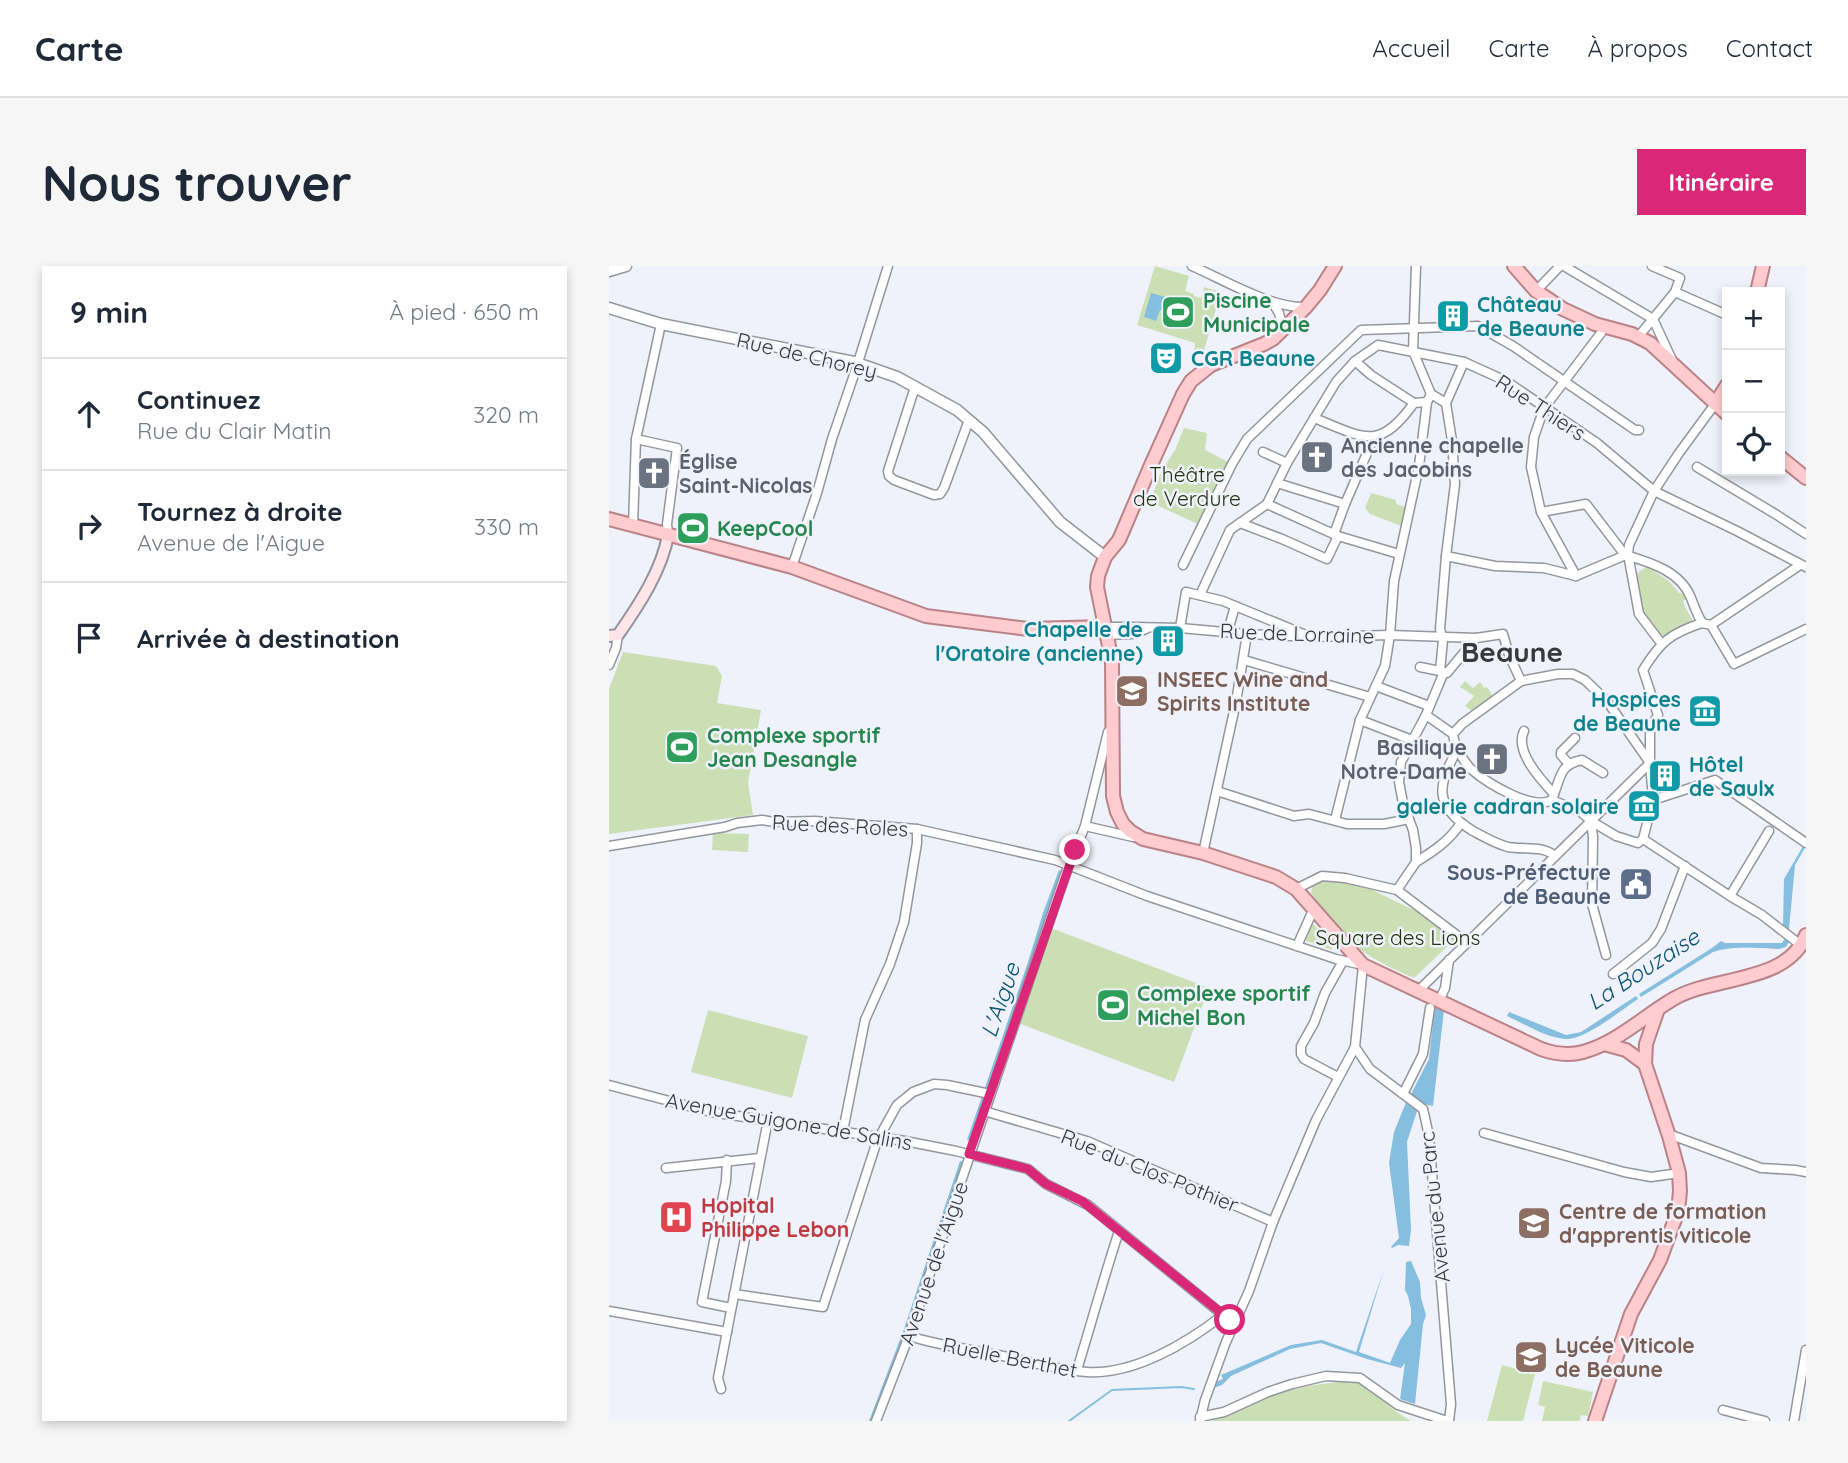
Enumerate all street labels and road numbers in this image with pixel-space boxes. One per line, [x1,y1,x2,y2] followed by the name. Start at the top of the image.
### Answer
[734,326,880,384] street label: Rue de Chorey
[1491,368,1591,446] street label: Rue Thiers
[1219,617,1375,649] street label: Rue de Lorraine
[771,808,909,842] street label: Rue des Roles
[664,1087,914,1155] street label: Avenue Guigone de Salins
[1057,1123,1243,1217] street label: Rue du Clos Pothier
[1413,1130,1455,1284] street label: Avenue du Parc
[893,1178,973,1348] street label: Avenue de l'Aigue
[941,1331,1079,1383] street label: Ruelle Berthet

